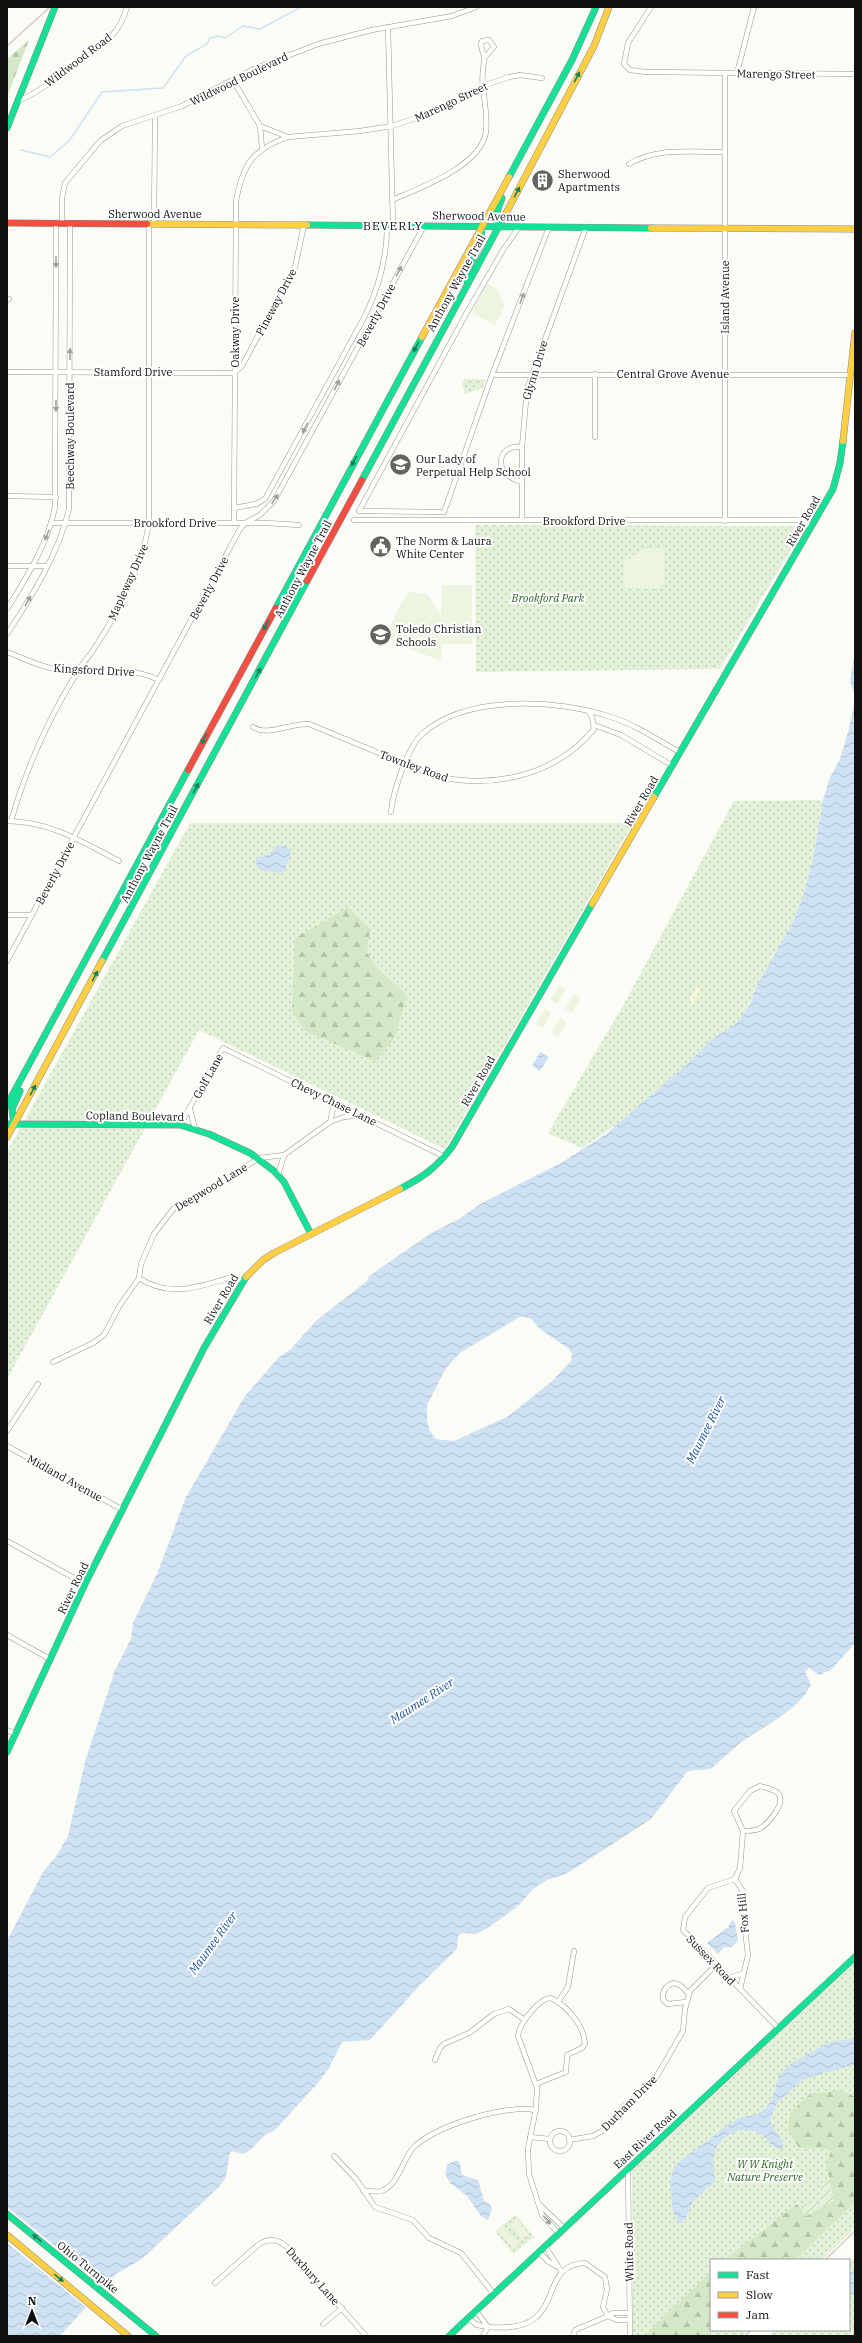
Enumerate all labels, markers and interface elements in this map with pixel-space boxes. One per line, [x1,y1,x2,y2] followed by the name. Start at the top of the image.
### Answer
[42,30,115,90] street label: Wildwood Road
[188,49,290,109] street label: Wildwood Boulevard
[736,66,816,82] street label: Marengo Street
[574,71,581,83] one-way arrow
[412,79,490,125] street label: Marengo Street
[529,167,555,193] building icon: Sherwood Apartments
[558,167,620,194] place label: Sherwood Apartments
[514,186,520,198] one-way arrow
[108,207,202,221] street label: Sherwood Avenue
[432,208,526,224] street label: Sherwood Avenue
[363,218,423,233] district label: BEVERLY
[424,232,488,334] street label: Anthony Wayne Trail
[53,256,59,269] one-way arrow
[718,260,732,334] street label: Island Avenue
[396,265,403,277] one-way arrow
[252,266,300,338] street label: Pineway Drive
[354,281,398,349] street label: Beverly Drive
[520,292,526,304] one-way arrow
[228,296,242,367] street label: Oakway Drive
[519,338,551,401] street label: Glynn Drive
[413,341,419,353] one-way arrow
[67,347,73,360] one-way arrow
[94,365,172,379] street label: Stamford Drive
[617,367,729,381] street label: Central Grove Avenue
[334,379,341,391] one-way arrow
[63,382,77,490] street label: Beechway Boulevard
[53,400,59,413] one-way arrow
[301,422,308,433] one-way arrow
[388,452,414,478] school or university icon: Our Lady of Perpetual Help School
[416,452,531,479] place label: Our Lady of Perpetual Help School
[351,455,357,467] one-way arrow
[783,493,823,549] street label: River Road
[271,494,279,504] one-way arrow
[543,514,626,528] street label: Brookford Drive
[134,516,217,530] street label: Brookford Drive
[271,518,335,620] street label: Anthony Wayne Trail
[43,529,49,541] one-way arrow
[367,534,393,560] public building icon: The Norm & Laura White Center
[396,534,492,561] place label: The Norm & Laura White Center
[105,542,151,622] street label: Mapleway Drive
[187,554,231,622] street label: Beverly Drive
[511,591,585,605] park label: Brookford Park
[24,595,31,607] one-way arrow
[263,619,269,631] one-way arrow
[368,622,394,648] school or university icon: Toledo Christian Schools
[396,622,482,649] place label: Toledo Christian Schools
[53,661,135,679] street label: Kingsford Drive
[255,668,262,679] one-way arrow
[201,734,208,745] one-way arrow
[378,747,451,785] street label: Townley Road
[621,773,661,829] street label: River Road
[193,782,200,794] one-way arrow
[117,803,181,905] street label: Anthony Wayne Trail
[33,839,77,907] street label: Beverly Drive
[91,970,98,982] one-way arrow
[190,1051,226,1101] street label: Golf Lane
[458,1053,498,1109] street label: River Road
[289,1075,379,1129] street label: Chevy Chase Lane
[29,1084,36,1096] one-way arrow
[86,1108,185,1124] street label: Copland Boulevard
[172,1160,250,1214] street label: Deepwood Lane
[201,1271,242,1327] street label: River Road
[682,1393,729,1467] water label: Maumee River
[25,1452,105,1505] street label: Midland Avenue
[54,1559,92,1616] street label: River Road
[386,1674,457,1727] water label: Maumee River
[734,1893,752,1933] street label: Fox Hill
[184,1908,241,1978] water label: Maumee River
[683,1932,739,1988] street label: Sussex Road
[598,2072,660,2134] street label: Durham Drive
[611,2106,680,2172] street label: East River Road
[726,2157,803,2184] park label: W W Knight Nature Preserve
[543,2215,552,2226] one-way arrow
[621,2222,637,2282] street label: White Road
[31,2234,42,2243] one-way arrow
[54,2238,122,2296] street label: Ohio Turnpike
[283,2244,343,2308] street label: Duxbury Lane
[710,2259,850,2331] legend
[746,2267,770,2282] text: Fast
[53,2274,64,2283] one-way arrow
[746,2287,773,2302] text: Slow
[12,2291,52,2331] north arrow
[28,2294,37,2308] text: N
[746,2307,770,2322] text: Jam

